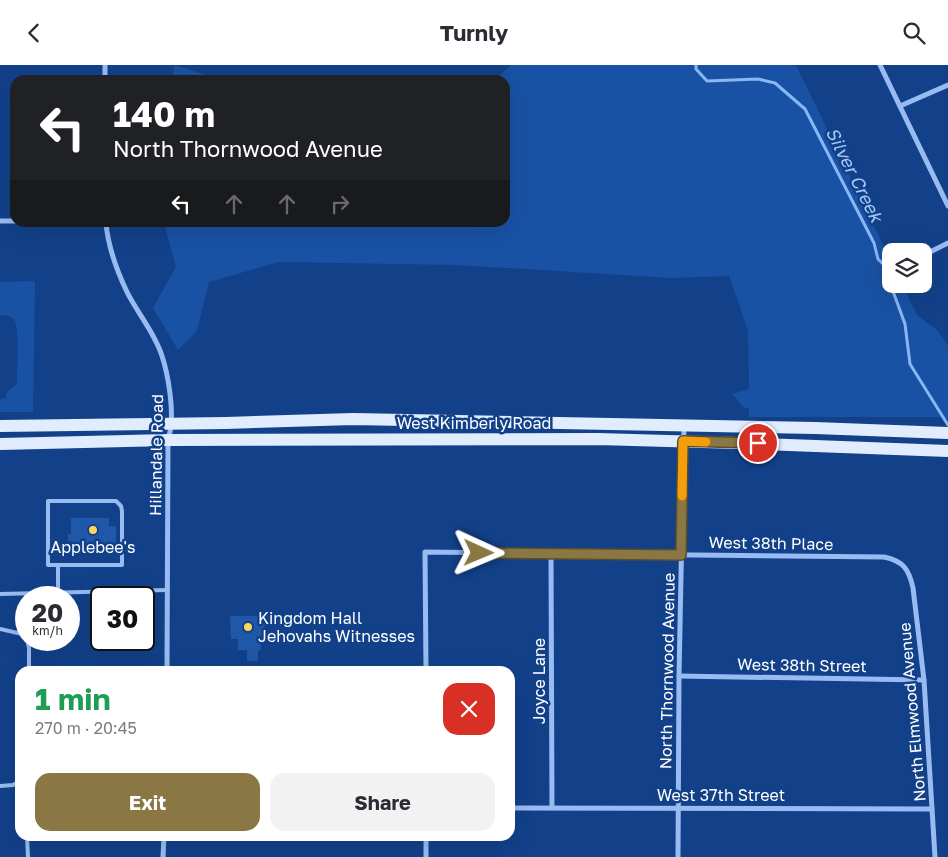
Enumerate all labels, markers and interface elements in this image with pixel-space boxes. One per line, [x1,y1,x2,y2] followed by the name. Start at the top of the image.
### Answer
[20,19,48,47] icon: back
[440,19,508,46] text: Turnly
[900,19,928,47] icon: search
[113,93,215,135] text: 140 m
[30,95,95,160] icon: left
[822,123,889,227] water label: Silver Creek
[113,135,383,162] text: North Thornwood Avenue
[167,190,195,218] icon: left
[220,190,248,218] icon: ahead
[273,190,301,218] icon: ahead
[326,190,354,218] icon: right
[882,243,932,293] map controls
[882,243,932,293] button: layers
[145,394,167,516] street label: Hillandale Road
[397,413,551,433] street label: West Kimberly Road
[737,422,779,464] pin
[744,429,772,457] icon: arrive
[87,524,99,536] marker: Applebee's
[452,526,504,578] position arrow
[708,532,834,554] street label: West 38th Place
[51,537,135,557] place label: Applebee's
[655,573,679,769] street label: North Thornwood Avenue
[90,586,155,651] speed limit sign: 30
[32,597,63,628] text: 20
[258,608,415,646] place label: Kingdom Hall Jehovahs Witnesses
[242,621,254,633] marker: Kingdom Hall Jehovahs Witnesses
[894,622,930,802] street label: North Elmwood Avenue
[32,623,63,638] text: km/h
[529,638,549,724] street label: Joyce Lane
[737,654,867,676] street label: West 38th Street
[35,681,111,717] text: 1 min
[443,683,495,735] button: close
[35,718,137,738] text: 270 m · 20:45
[35,773,260,831] button: Exit
[270,773,495,831] button: Share
[657,785,785,805] street label: West 37th Street

